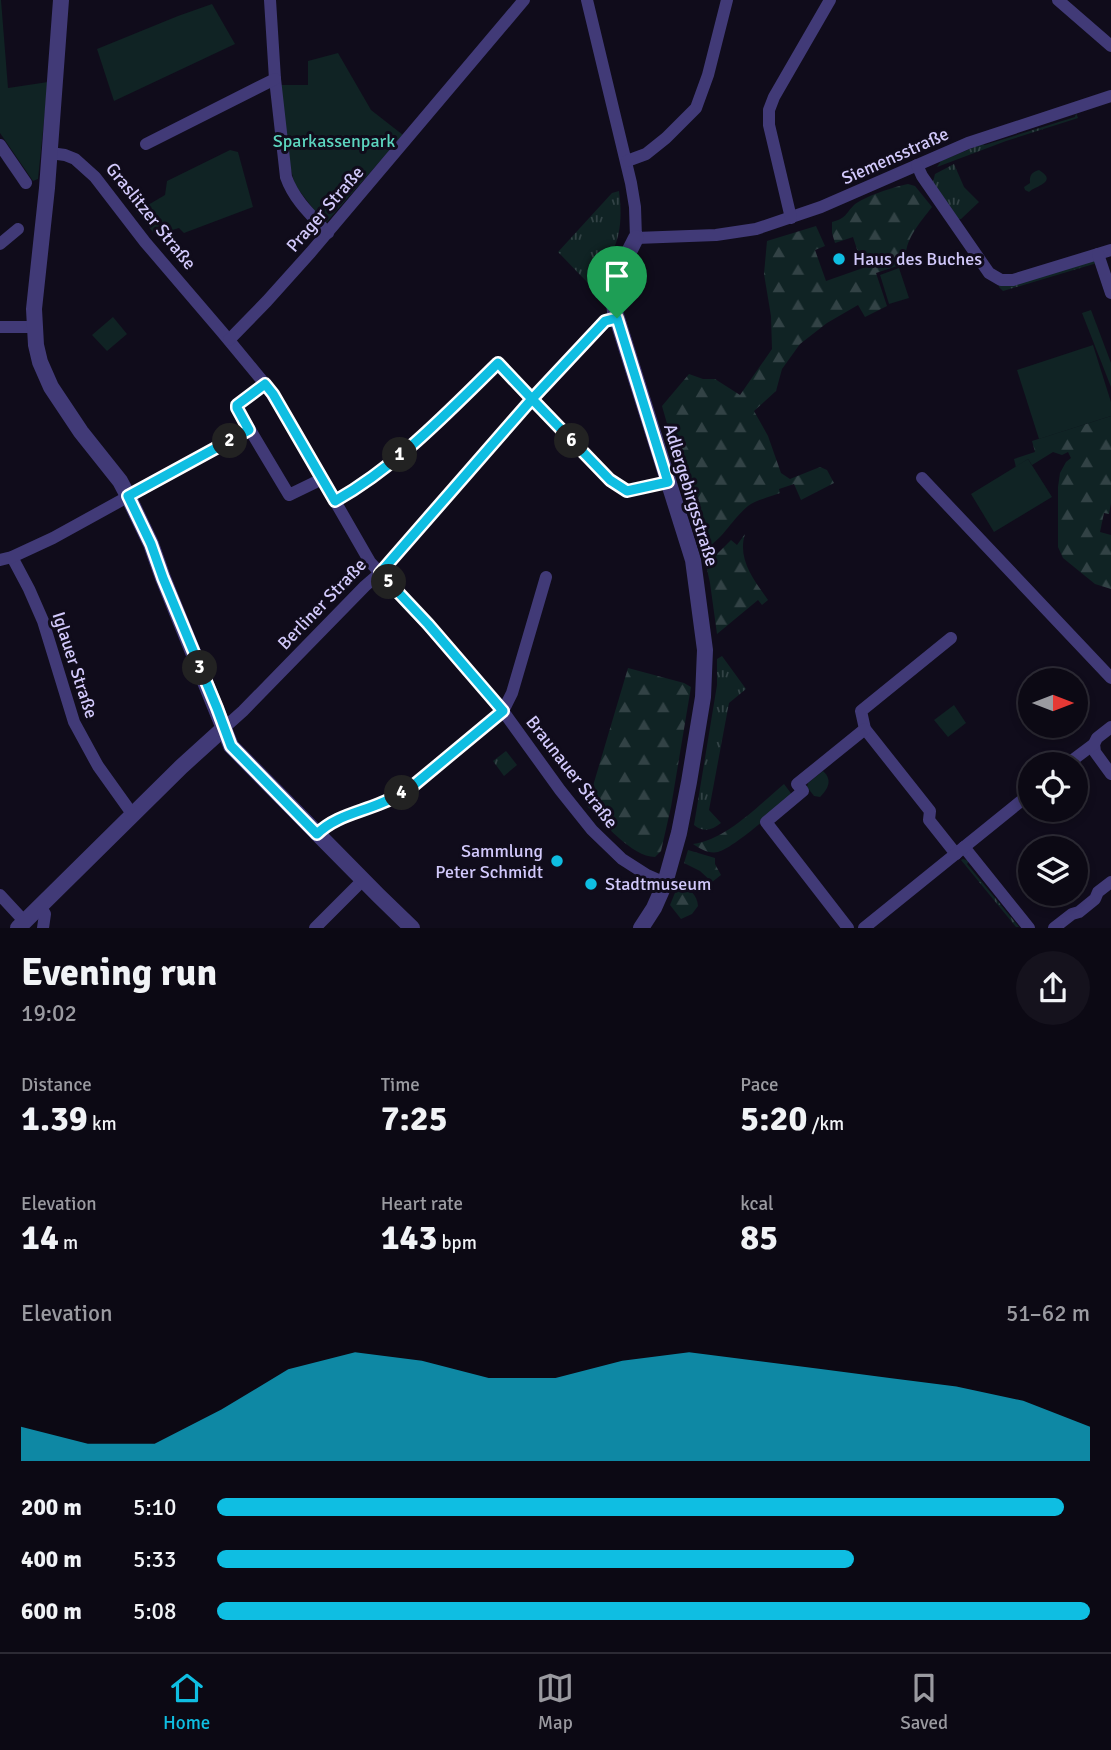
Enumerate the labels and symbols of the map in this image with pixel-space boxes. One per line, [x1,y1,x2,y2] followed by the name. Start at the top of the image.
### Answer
[838,123,952,189] street label: Siemensstraße
[273,130,395,152] park label: Sparkassenpark
[101,158,201,274] street label: Graslitzer Straße
[282,161,368,257] street label: Prager Straße
[587,246,647,318] pin
[853,248,982,270] place label: Haus des Buches
[831,251,847,267] marker: Haus des Buches
[659,421,723,569] street label: Adlergebirgsstraße
[212,424,247,458] pin: 2
[554,424,590,458] pin: 6
[382,438,418,472] pin: 1
[273,554,371,654] street label: Berliner Straße
[372,564,406,600] pin: 5
[47,609,103,721] street label: Iglauer Straße
[182,650,218,686] pin: 3
[1018,668,1088,738] north arrow
[521,711,623,833] street label: Braunauer Straße
[384,776,420,810] pin: 4
[435,840,543,883] place label: Sammlung Peter Schmidt
[549,853,565,869] marker: Sammlung Peter Schmidt
[605,873,711,895] place label: Stadtmuseum
[583,876,599,892] marker: Stadtmuseum

